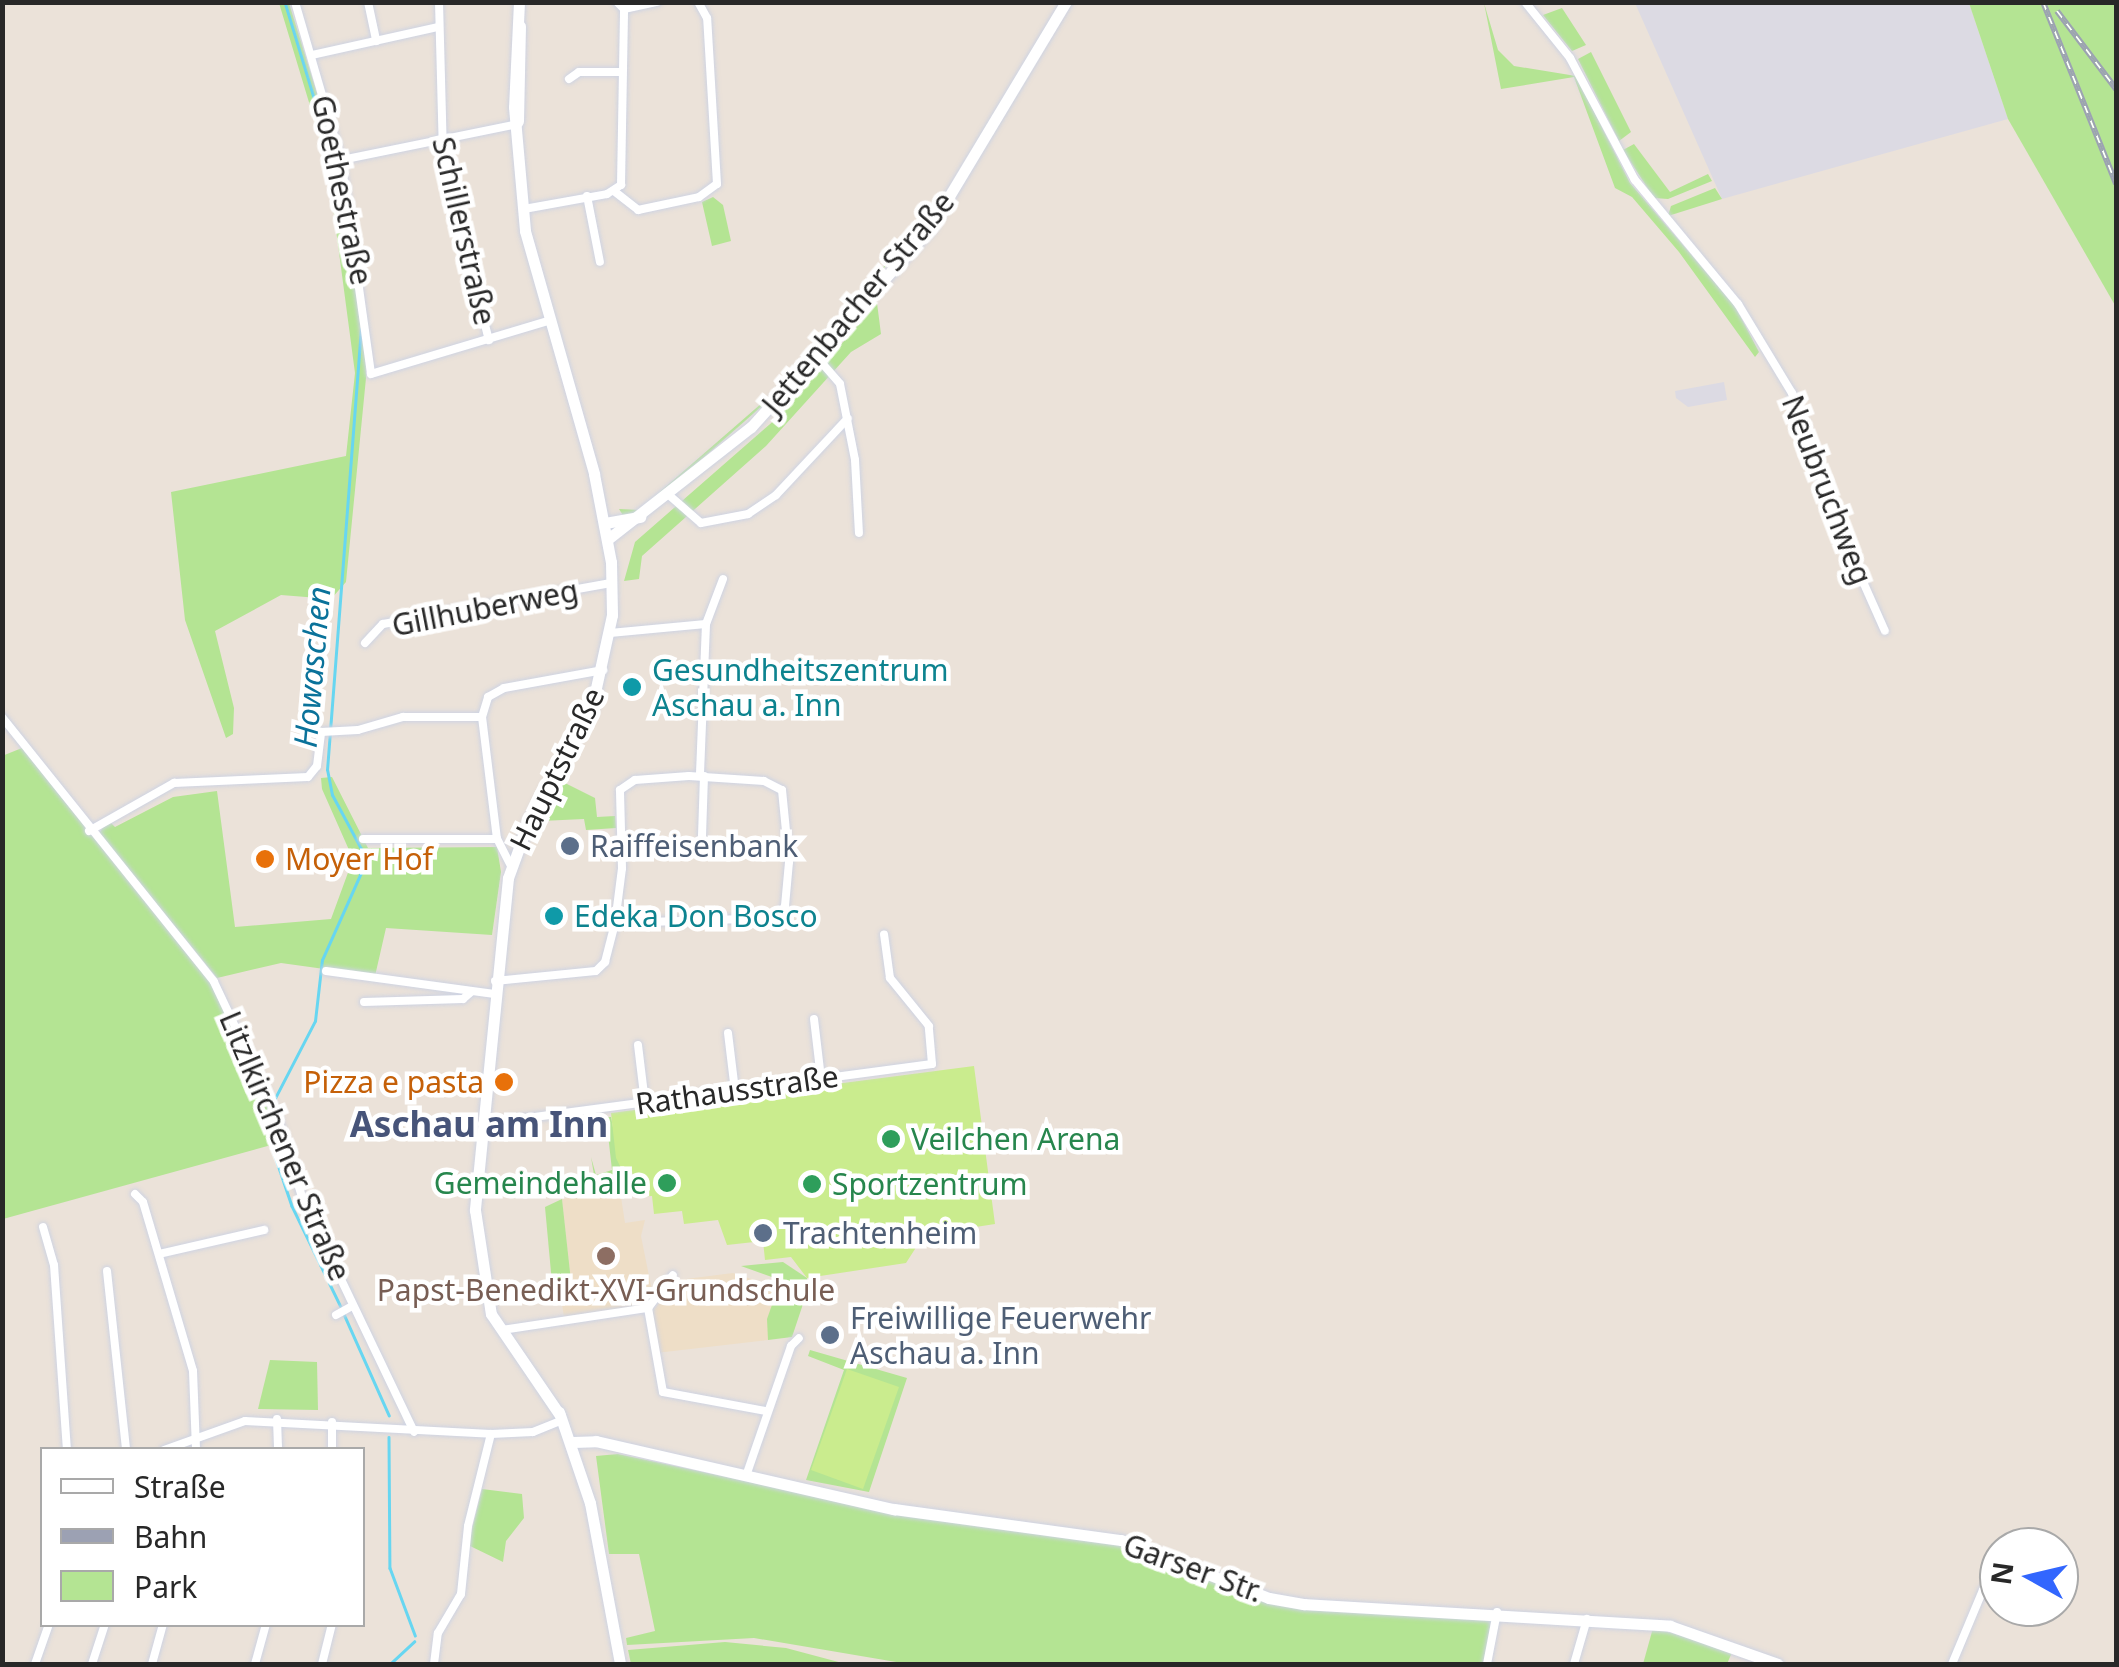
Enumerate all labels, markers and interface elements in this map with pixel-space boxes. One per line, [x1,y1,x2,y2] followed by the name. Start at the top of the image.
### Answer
[304,92,380,288] street label: Goethestraße
[425,134,503,328] street label: Schillerstraße
[754,184,962,422] street label: Jettenbacher Straße
[1774,390,1880,590] street label: Neubruchweg
[389,572,581,644] street label: Gillhuberweg
[286,585,338,749] water label: Howaschen
[652,652,948,722] place label: Gesundheitszentrum Aschau a. Inn
[621,676,643,698] marker: Gesundheitszentrum Aschau a. Inn
[502,682,612,856] street label: Hauptstraße
[590,828,798,864] place label: Raiffeisenbank
[559,835,581,857] marker: Raiffeisenbank
[285,841,433,877] place label: Moyer Hof
[254,848,276,870] marker: Moyer Hof
[574,898,818,934] place label: Edeka Don Bosco
[543,905,565,927] marker: Edeka Don Bosco
[212,1006,358,1286] street label: Litzlkirchener Straße
[633,1058,841,1122] street label: Rathausstraße
[303,1064,484,1100] place label: Pizza e pasta
[493,1071,515,1093] marker: Pizza e pasta
[350,1103,608,1145] district label: Aschau am Inn
[911,1121,1120,1157] place label: Veilchen Arena
[880,1128,902,1150] marker: Veilchen Arena
[434,1165,647,1201] place label: Gemeindehalle
[832,1166,1028,1202] place label: Sportzentrum
[656,1172,678,1194] marker: Gemeindehalle
[801,1173,823,1195] marker: Sportzentrum
[783,1215,977,1251] place label: Trachtenheim
[752,1222,774,1244] marker: Trachtenheim
[595,1245,617,1267] marker: Papst-Benedikt-XVI-Grundschule
[377,1272,835,1308] place label: Papst-Benedikt-XVI-Grundschule
[850,1300,1151,1370] place label: Freiwillige Feuerwehr Aschau a. Inn
[819,1324,841,1346] marker: Freiwillige Feuerwehr Aschau a. Inn
[40,1447,365,1627] legend
[134,1466,226,1507] text: Straße
[134,1516,207,1557] text: Bahn
[1118,1526,1268,1610] street label: Garser Str.
[1979,1527,2079,1627] north arrow
[1981,1559,2022,1587] text: N
[134,1566,197,1607] text: Park

